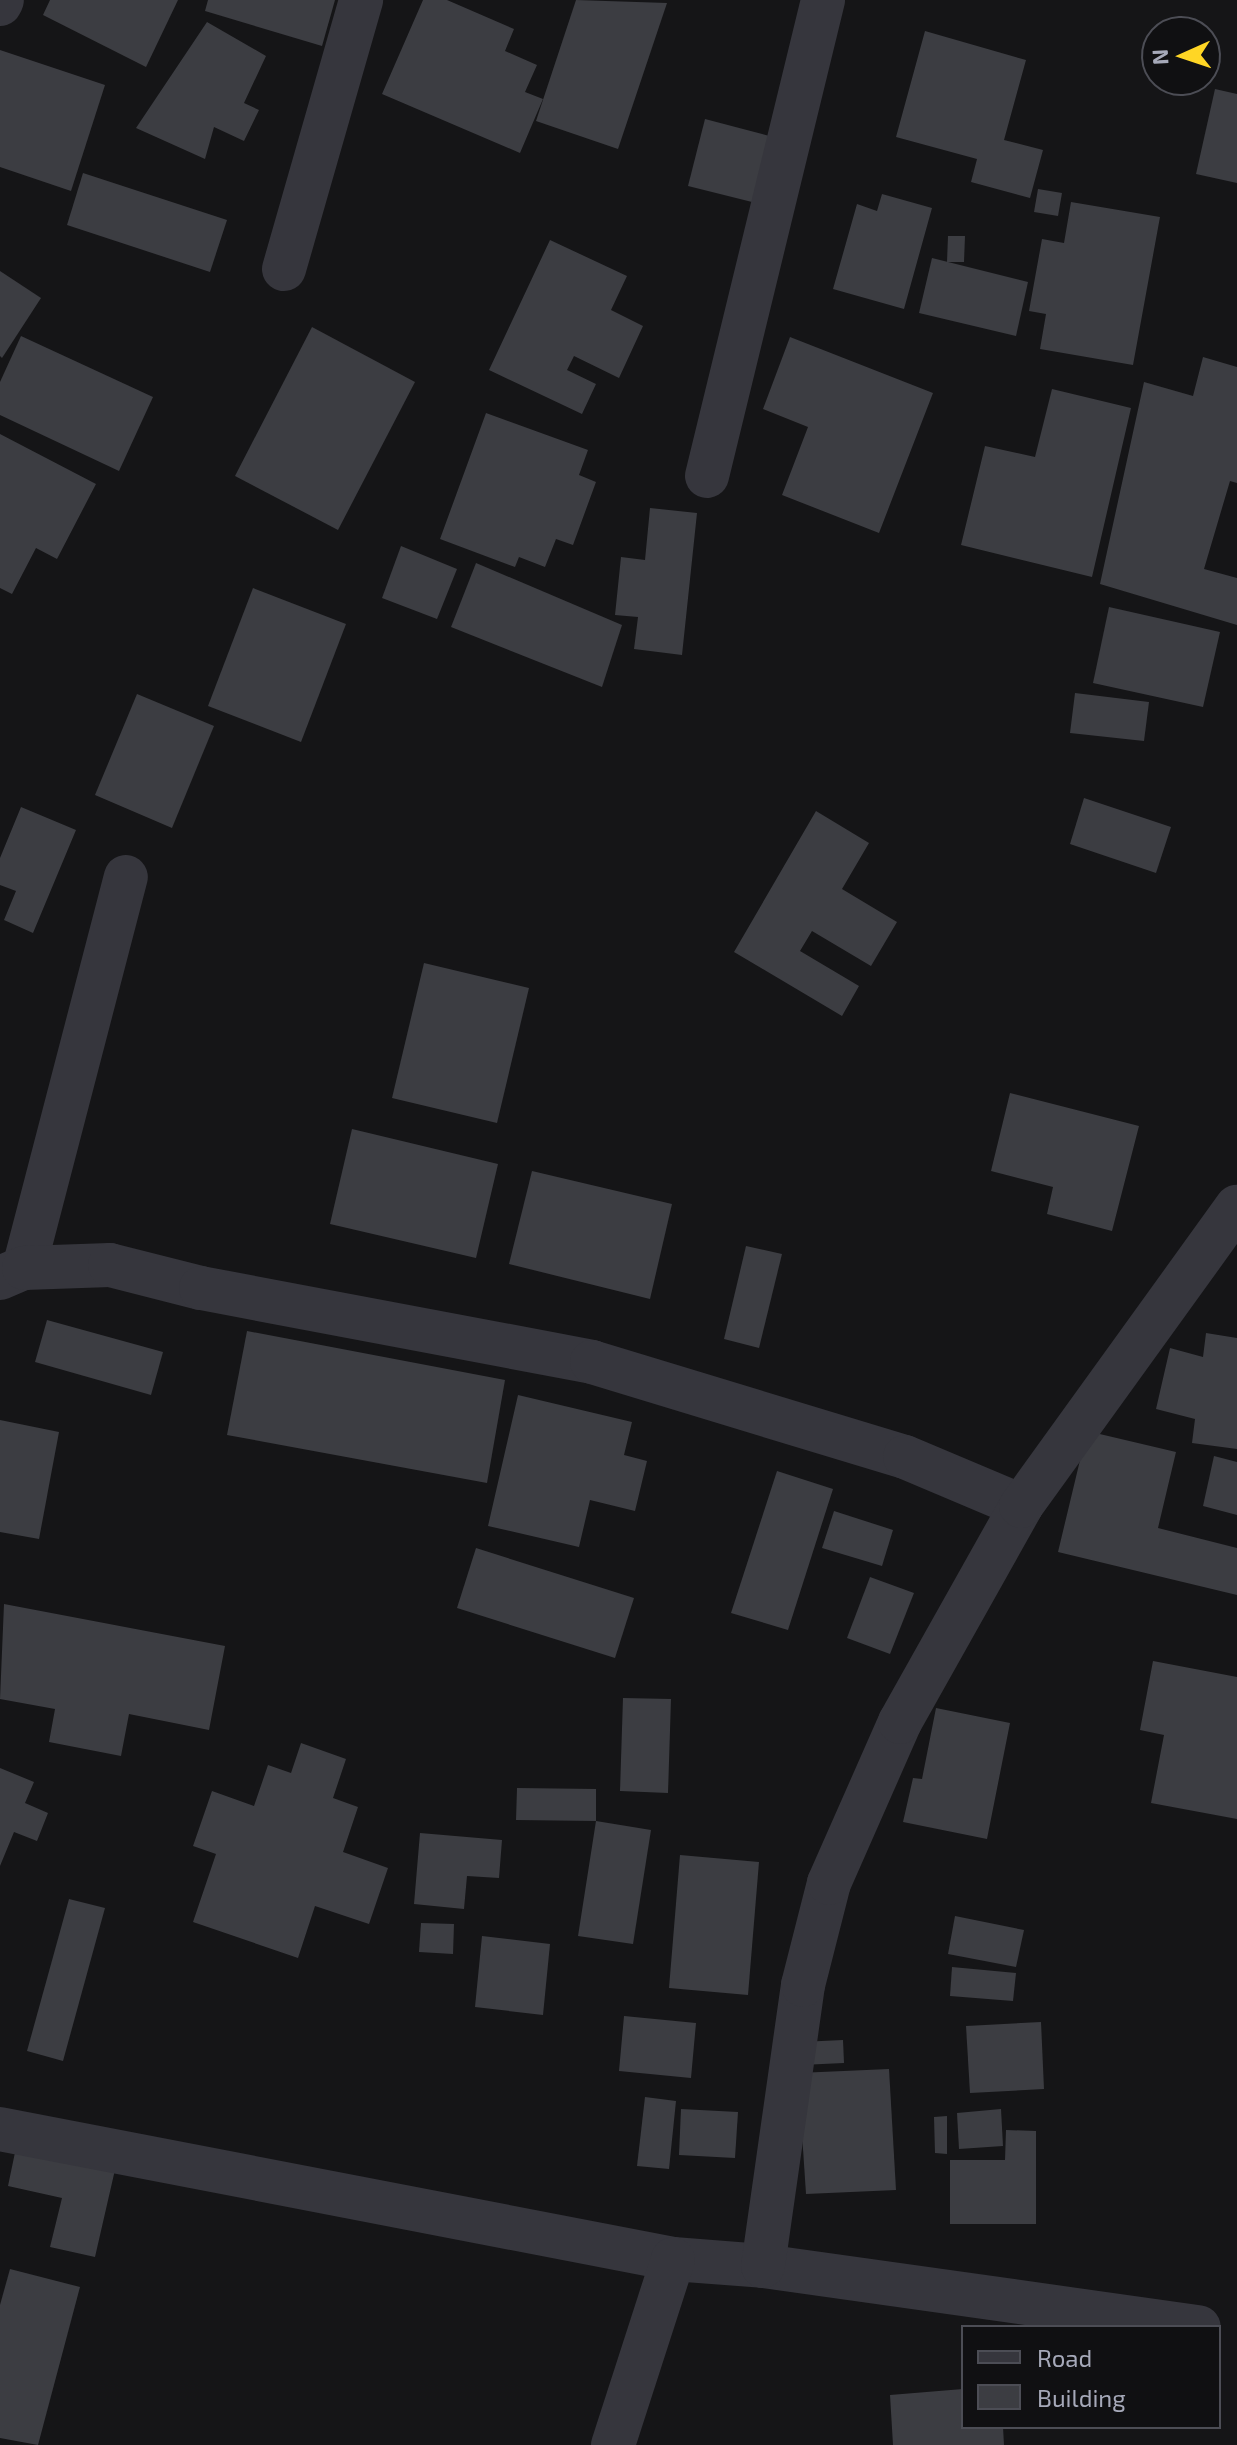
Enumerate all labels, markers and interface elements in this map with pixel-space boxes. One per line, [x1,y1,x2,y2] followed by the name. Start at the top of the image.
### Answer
[1141,16,1221,96] north arrow
[1146,49,1172,66] text: N
[961,2325,1221,2429] legend
[1037,2343,1092,2372] text: Road
[1037,2383,1126,2412] text: Building

